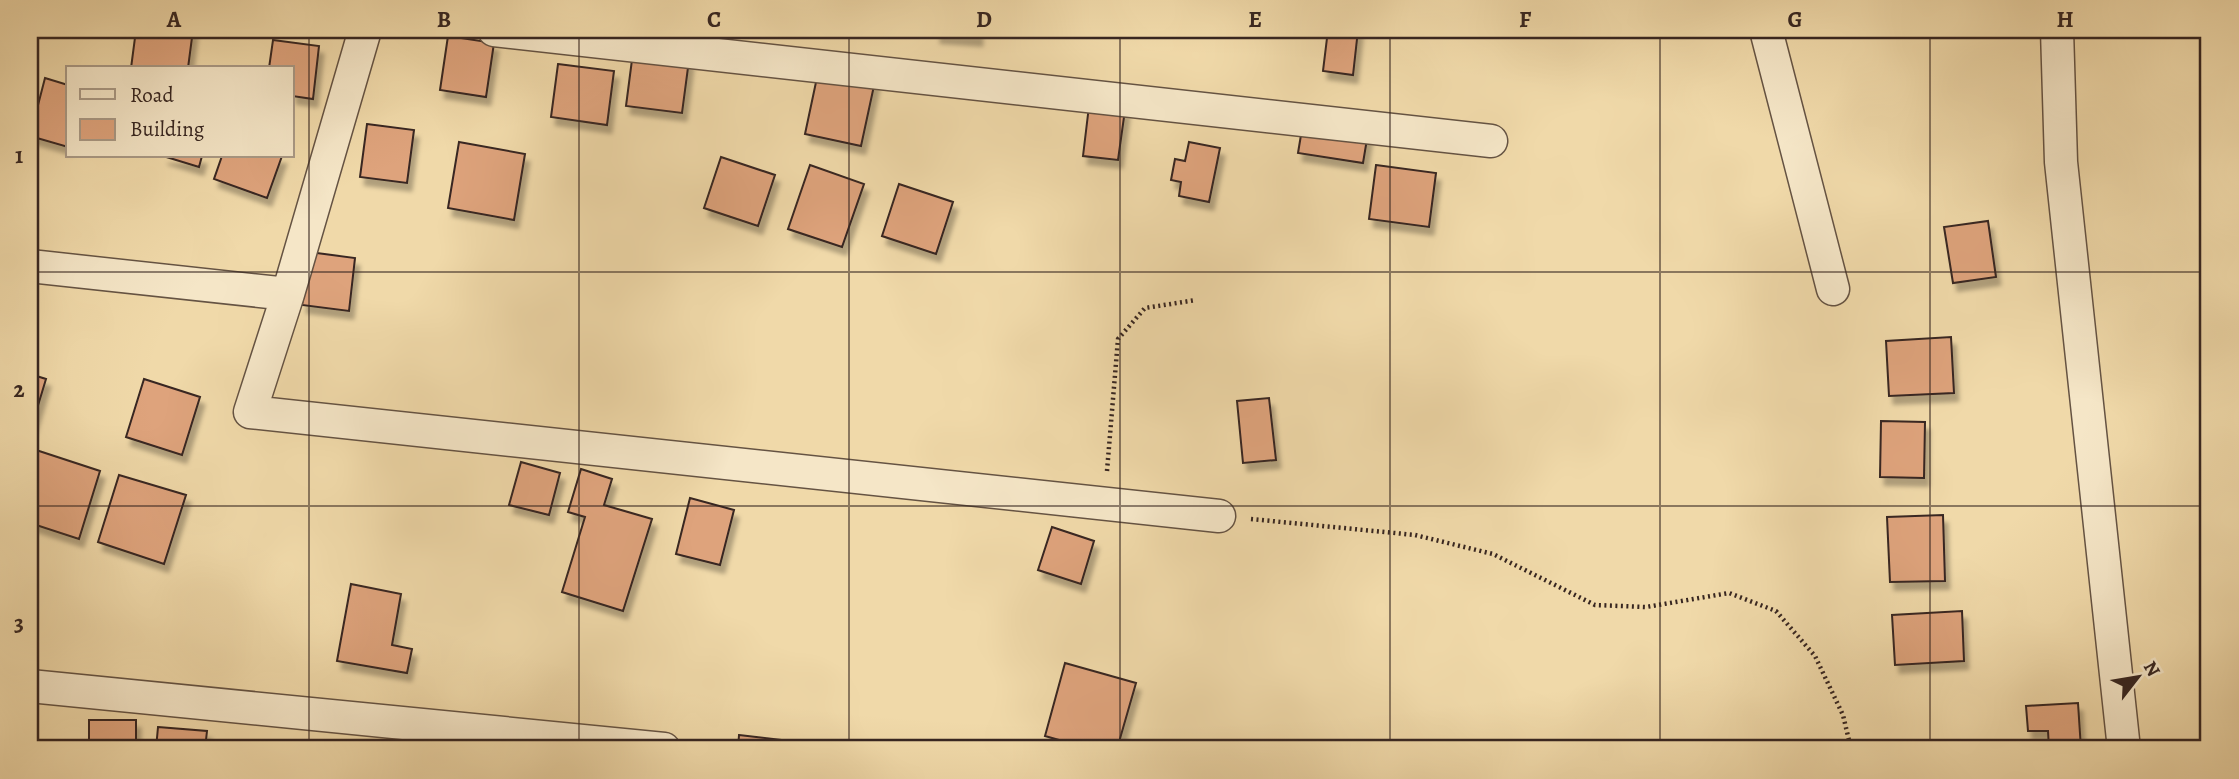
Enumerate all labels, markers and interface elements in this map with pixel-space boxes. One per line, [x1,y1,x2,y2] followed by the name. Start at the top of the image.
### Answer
[166,4,182,35] text: A
[437,4,451,35] text: B
[707,4,721,35] text: C
[976,4,992,35] text: D
[1248,4,1262,35] text: E
[1519,4,1532,35] text: F
[1787,4,1803,35] text: G
[2056,4,2074,35] text: H
[66,66,294,158] legend
[130,81,174,109] text: Road
[130,115,205,143] text: Building
[15,140,23,171] text: 1
[13,374,25,405] text: 2
[14,608,24,639] text: 3
[2102,642,2172,712] north arrow
[2137,656,2167,682] text: N

